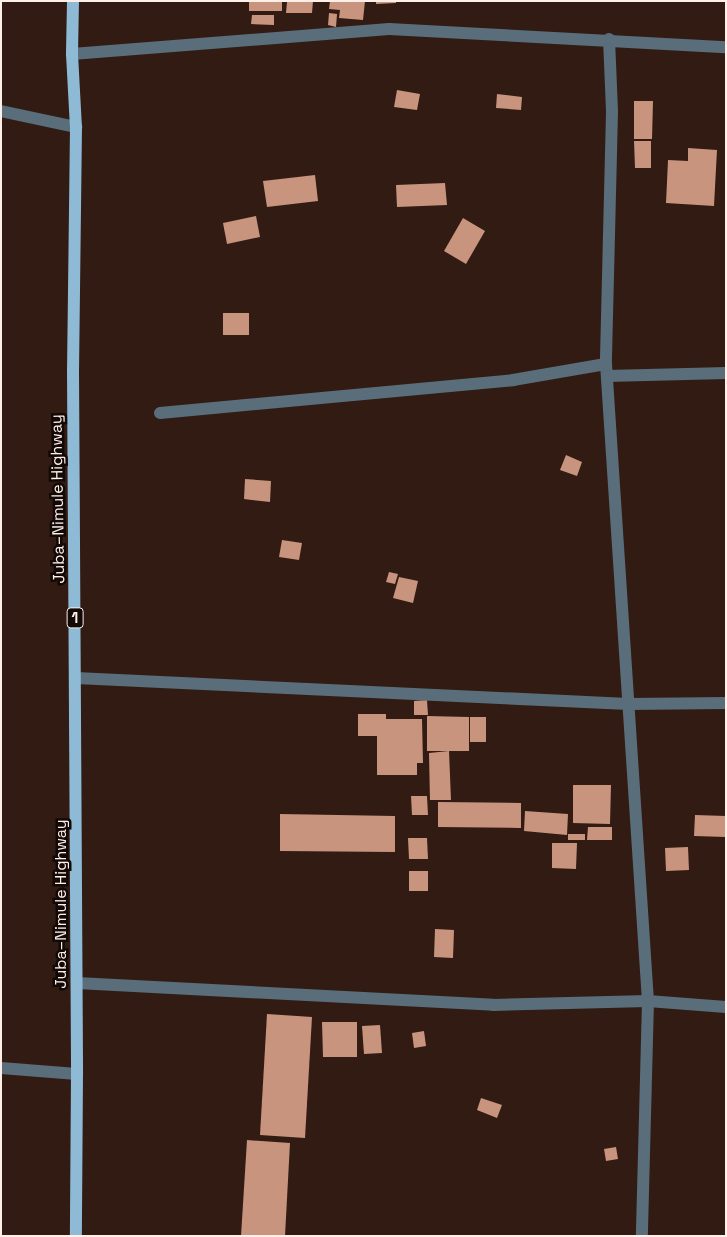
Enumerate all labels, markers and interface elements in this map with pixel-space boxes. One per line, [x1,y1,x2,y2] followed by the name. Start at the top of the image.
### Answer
[47,414,69,584] street label: Juba–Nimule Highway
[66,606,84,630] road number: 1
[51,819,71,989] street label: Juba–Nimule Highway

